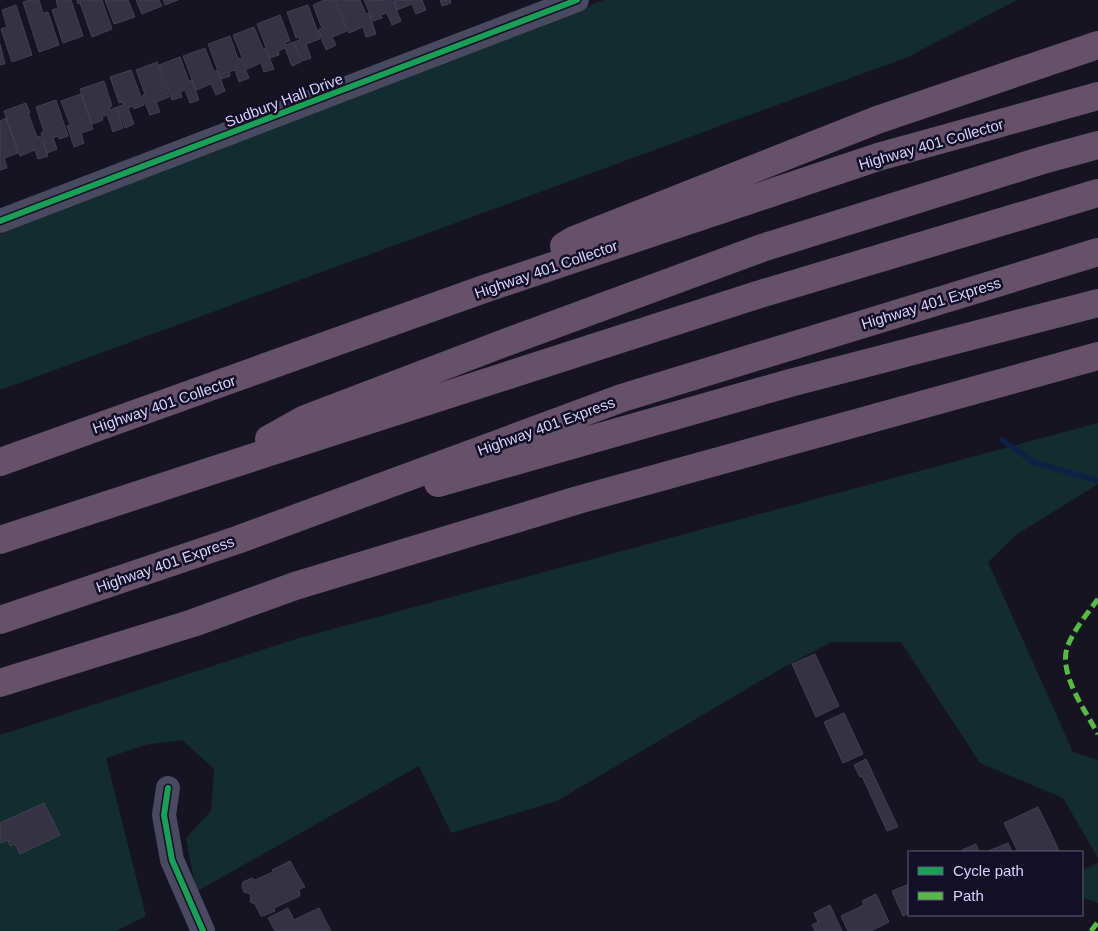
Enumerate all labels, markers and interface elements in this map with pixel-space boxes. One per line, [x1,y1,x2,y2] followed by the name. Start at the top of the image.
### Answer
[223,70,345,130] street label: Sudbury Hall Drive
[857,115,1005,173] street label: Highway 401 Collector
[472,237,620,301] street label: Highway 401 Collector
[859,274,1003,332] street label: Highway 401 Express
[90,372,238,436] street label: Highway 401 Collector
[475,393,617,459] street label: Highway 401 Express
[94,532,236,596] street label: Highway 401 Express
[908,851,1083,916] legend
[953,862,1024,879] text: Cycle path
[953,887,984,904] text: Path

